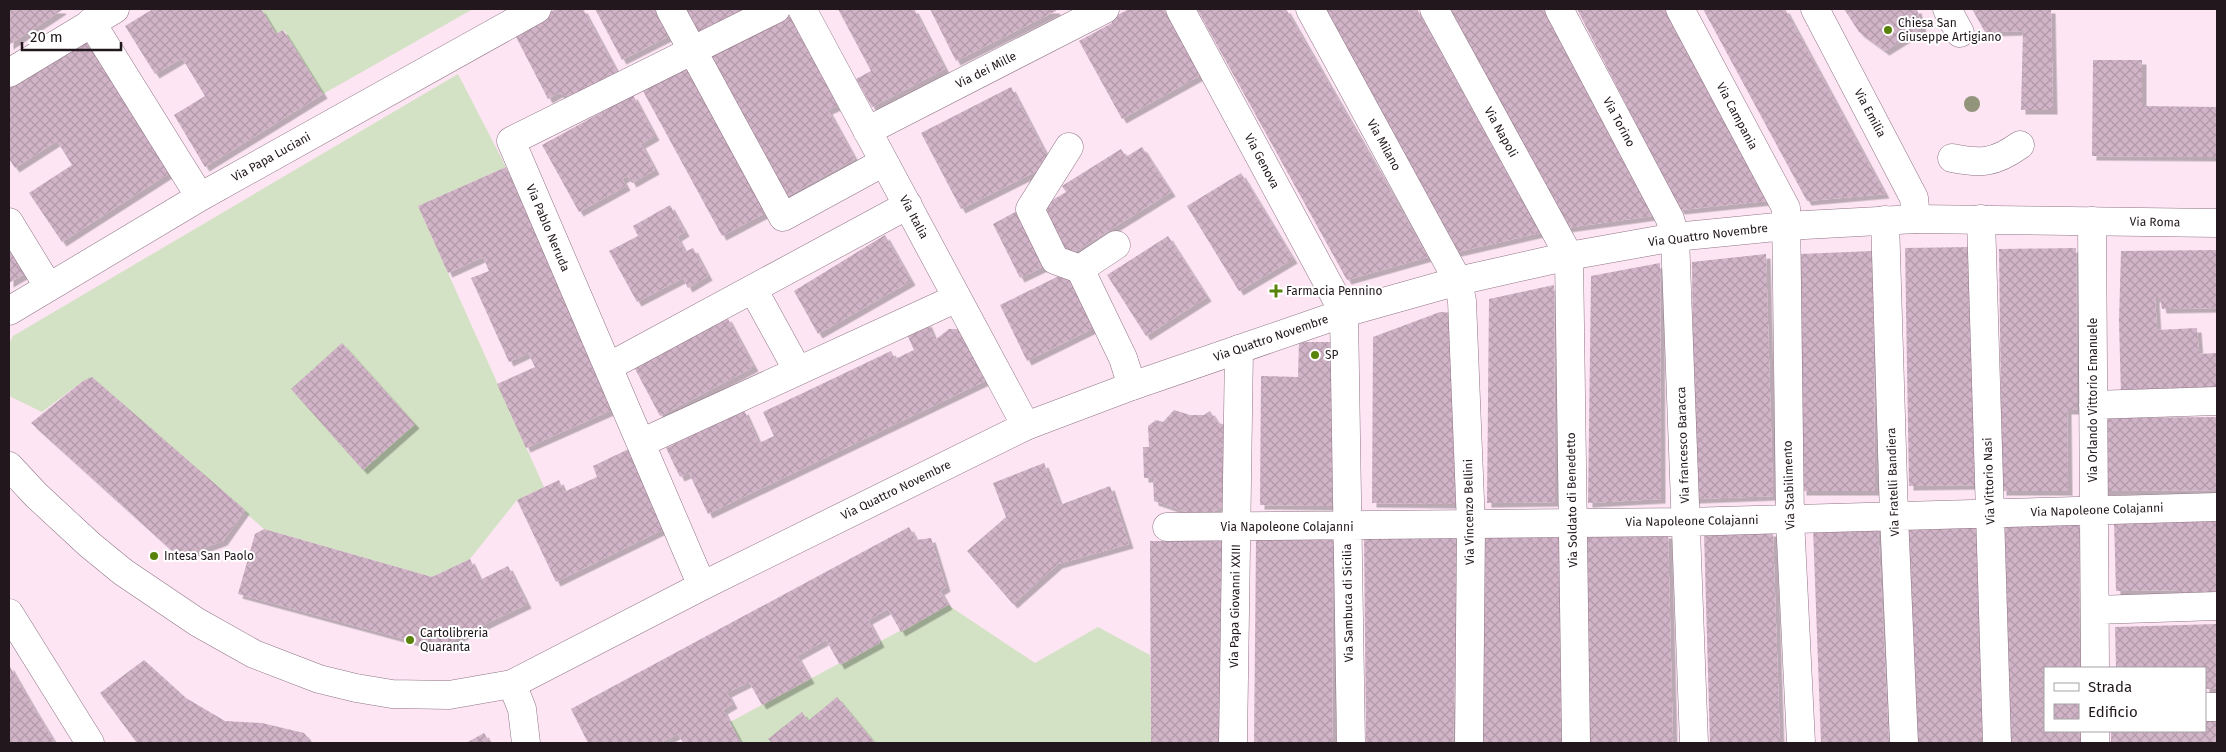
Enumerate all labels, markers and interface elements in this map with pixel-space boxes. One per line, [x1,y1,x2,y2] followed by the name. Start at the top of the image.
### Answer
[1898,16,2001,44] place label: Chiesa San Giuseppe Artigiano
[22,20,121,52] scale bar
[1882,24,1894,36] marker: Chiesa San Giuseppe Artigiano
[30,28,63,46] text: 20 m
[953,49,1019,91] street label: Via dei Mille
[1714,80,1760,152] street label: Via Campania
[1851,86,1889,140] street label: Via Emilia
[1600,95,1638,149] street label: Via Torino
[1481,104,1521,160] street label: Via Napoli
[1364,117,1404,173] street label: Via Milano
[229,130,313,184] street label: Via Papa Luciani
[1242,131,1282,191] street label: Via Genova
[523,182,573,274] street label: Via Pablo Neruda
[897,193,931,241] street label: Via Italia
[2130,215,2180,229] street label: Via Roma
[1647,221,1769,249] street label: Via Quattro Novembre
[1286,284,1383,298] place label: Farmacia Pennino
[1270,285,1282,297] marker: Farmacia Pennino
[1212,312,1330,364] street label: Via Quattro Novembre
[2086,318,2100,482] street label: Via Orlando Vittorio Emanuele
[1325,348,1339,362] place label: SP
[1309,349,1321,361] marker: SP
[1674,386,1692,504] street label: Via francesco Baracca
[1884,427,1902,537] street label: Via Fratelli Bandiera
[1564,432,1580,568] street label: Via Soldato di Benedetto
[1980,437,1998,525] street label: Via Vittorio Nasi
[1780,440,1798,530] street label: Via Stabilimento
[839,457,953,523] street label: Via Quattro Novembre
[1461,459,1477,565] street label: Via Vincenzo Bellini
[2030,501,2164,519] street label: Via Napoleone Colajanni
[1625,513,1759,529] street label: Via Napoleone Colajanni
[1220,520,1354,534] street label: Via Napoleone Colajanni
[1227,544,1243,668] street label: Via Papa Giovanni XXIII
[1340,544,1356,662] street label: Via Sambuca di Sicilia
[164,549,254,563] place label: Intesa San Paolo
[148,550,160,562] marker: Intesa San Paolo
[420,626,488,654] place label: Cartolibreria Quaranta
[404,634,416,646] marker: Cartolibreria Quaranta
[2044,667,2206,732] legend
[2088,678,2132,696] text: Strada
[2088,703,2138,721] text: Edificio

